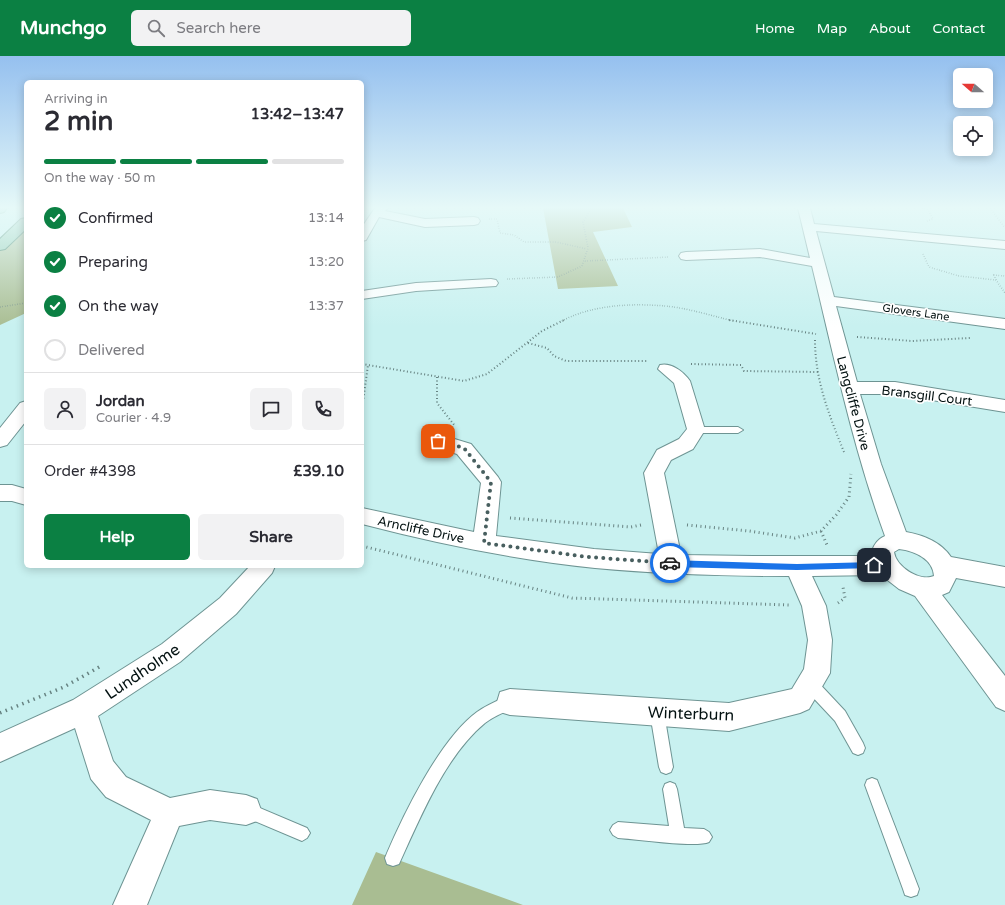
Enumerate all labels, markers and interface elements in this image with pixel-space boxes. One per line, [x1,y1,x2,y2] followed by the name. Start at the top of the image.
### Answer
[131,10,411,46] search box
[20,17,107,39] text: Munchgo
[145,17,167,39] icon: search
[177,19,261,37] text: Search here
[755,20,795,37] text: Home
[817,20,847,37] text: Map
[869,20,911,37] text: About
[933,20,985,37] text: Contact
[953,68,993,108] north arrow
[953,68,993,156] map controls
[44,91,108,107] text: Arriving in
[251,105,344,123] text: 13:42–13:47
[44,106,113,137] text: 2 min
[953,116,993,156] button: locate
[44,170,156,186] text: On the way · 50 m
[44,207,66,229] icon: check
[78,209,153,227] text: Confirmed
[308,210,344,226] text: 13:14
[44,251,66,273] icon: check
[78,253,148,271] text: Preparing
[308,254,344,270] text: 13:20
[44,295,66,317] icon: check
[78,297,158,315] text: On the way
[308,298,344,314] text: 13:37
[882,301,950,324] street label: Glovers Lane
[78,341,145,359] text: Delivered
[833,354,873,452] street label: Langcliffe Drive
[881,382,973,409] street label: Bransgill Court
[44,388,86,430] button: person
[250,388,292,430] button: chat
[302,388,344,430] button: phone
[96,392,145,410] text: Jordan
[96,410,171,426] text: Courier · 4.9
[421,424,455,458] pin
[427,430,449,452] icon: bag
[44,462,136,480] text: Order #4398
[293,462,344,480] text: £39.10
[376,513,466,547] street label: Arncliffe Drive
[44,514,190,560] button: Help
[198,514,344,560] button: Share
[650,543,690,583] courier
[857,548,891,582] pin
[659,552,681,574] icon: car
[863,554,885,576] icon: home
[101,639,184,704] street label: Lundholme
[647,702,735,726] street label: Winterburn

